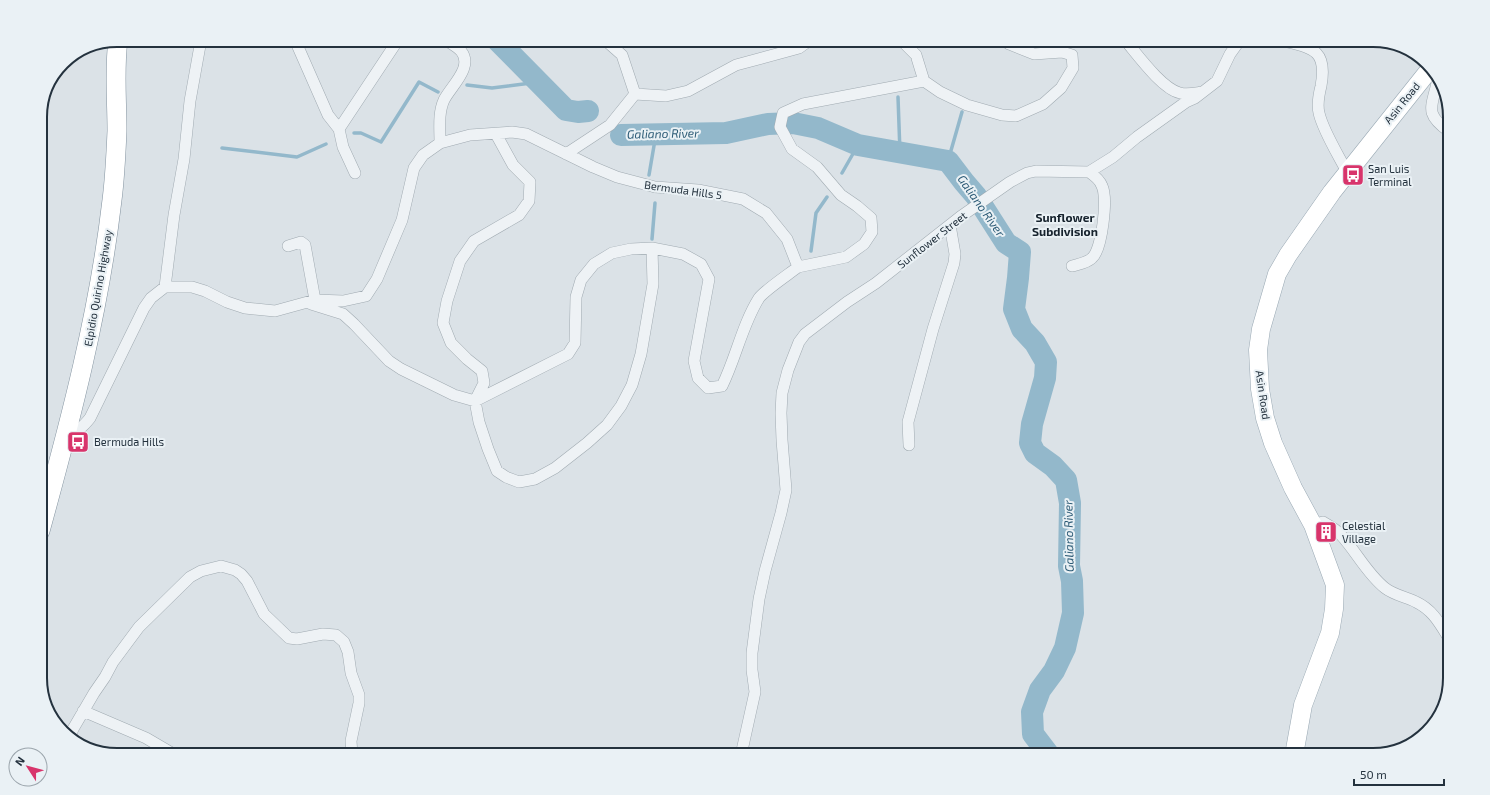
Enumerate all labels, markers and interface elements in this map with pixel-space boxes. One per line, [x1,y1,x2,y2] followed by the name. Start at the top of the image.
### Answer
[1381,79,1422,126] street label: Asin Road
[627,125,699,141] water label: Galiano River
[1340,162,1366,188] bus stop icon: San Luis Terminal
[1368,162,1412,188] place label: San Luis Terminal
[955,172,1008,239] water label: Galiano River
[643,178,723,201] street label: Bermuda Hills 5
[894,208,969,271] street label: Sunflower Street
[1032,210,1098,238] district label: Sunflower Subdivision
[81,228,115,347] street label: Elpidio Quirino Highway
[1254,370,1273,420] street label: Asin Road
[65,429,91,455] bus stop icon: Bermuda Hills
[94,435,164,448] place label: Bermuda Hills
[1060,500,1076,572] water label: Galiano River
[1313,519,1339,545] building icon: Celestial Village
[1342,519,1386,545] place label: Celestial Village
[8,747,48,787] north arrow
[12,754,27,768] text: N
[1354,761,1444,787] scale bar
[1360,767,1387,781] text: 50 m

